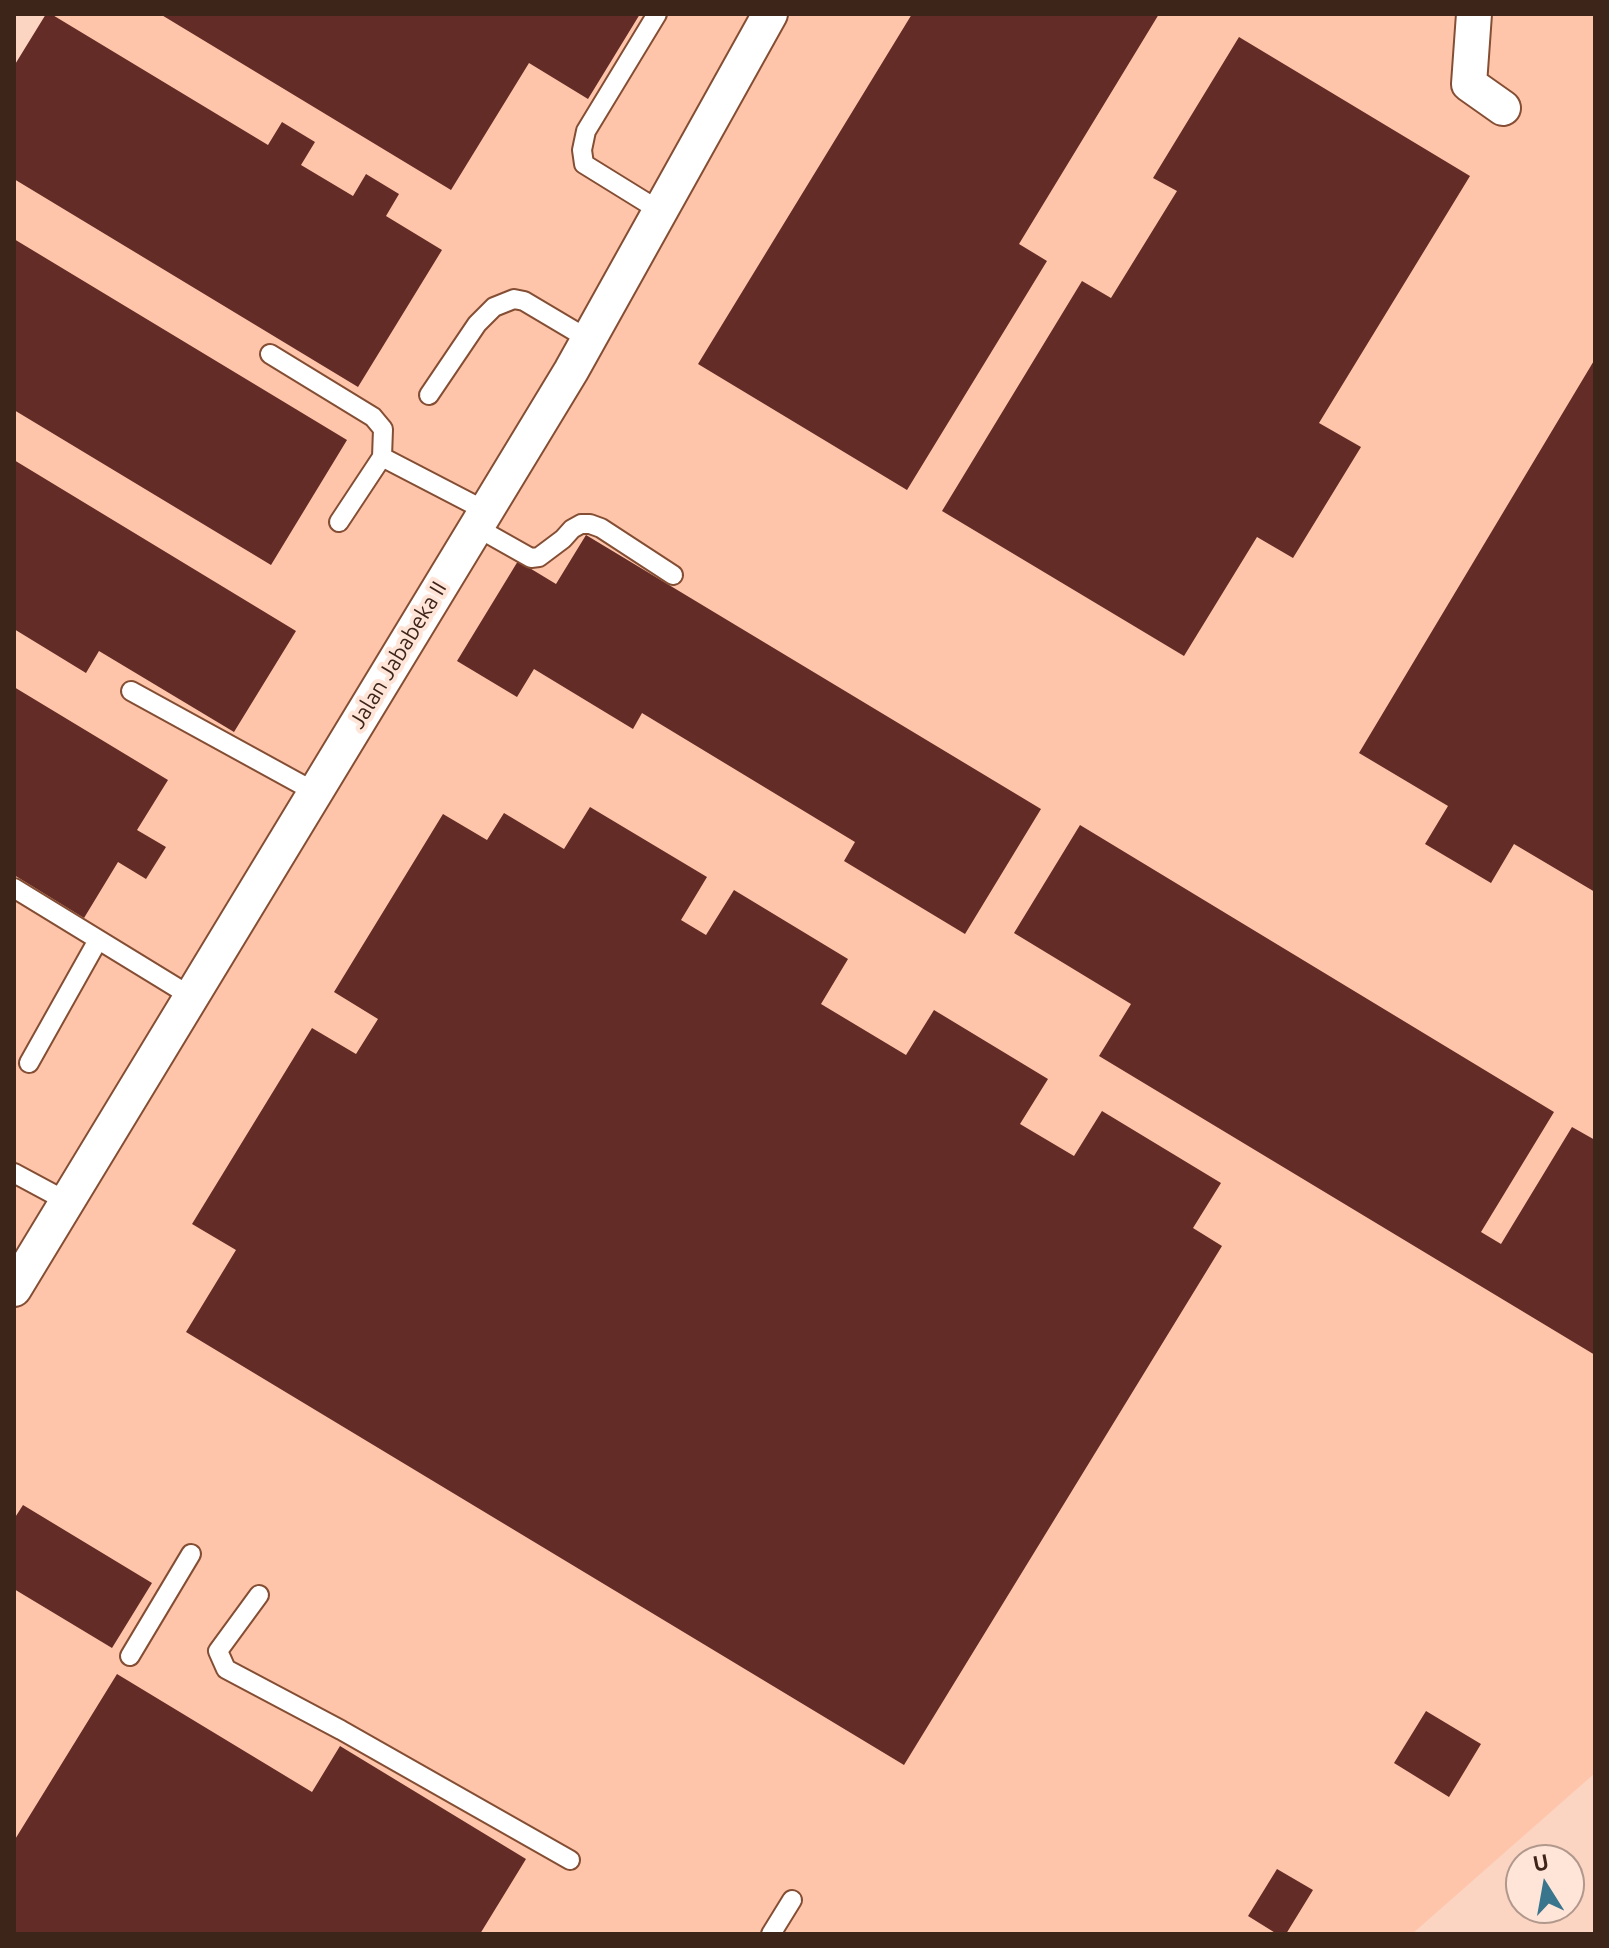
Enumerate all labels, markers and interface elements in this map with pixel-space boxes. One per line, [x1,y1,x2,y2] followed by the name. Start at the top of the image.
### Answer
[344,577,452,733] street label: Jalan Jababeka II
[1505,1844,1585,1924] north arrow
[1531,1848,1551,1876] text: U

